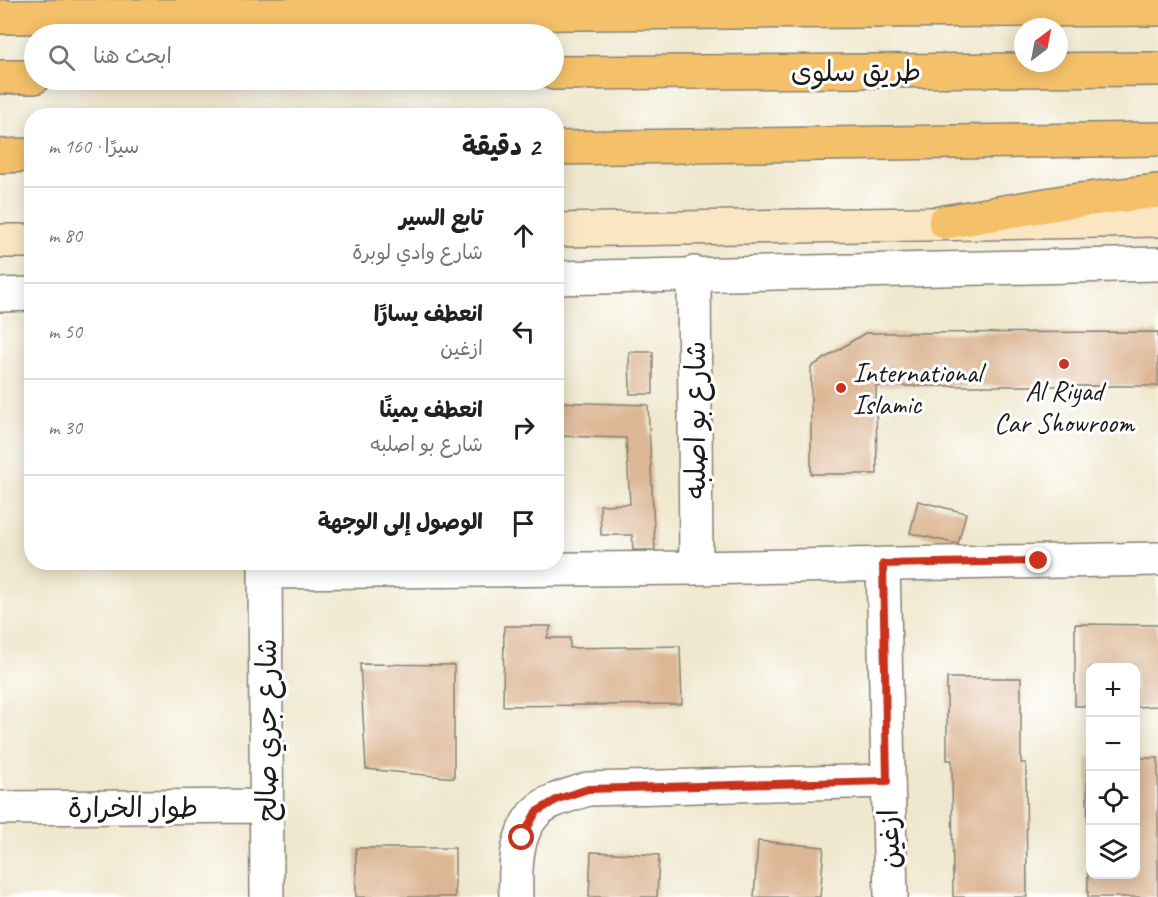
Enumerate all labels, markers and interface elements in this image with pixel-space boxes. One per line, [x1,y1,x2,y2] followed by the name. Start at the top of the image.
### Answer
[1014,18,1068,72] north arrow
[24,24,564,90] search box
[45,41,78,74] icon: search
[93,42,172,70] text: ابحث هنا
[791,54,921,90] street label: طريق سلوى
[462,130,540,163] text: 2 دقيقة
[48,134,139,159] text: سيرًا · 160 m
[399,204,483,232] text: تابع السير
[507,219,540,252] icon: ahead
[48,223,82,248] text: 80 m
[352,240,483,265] text: شارع وادي لوبرة
[374,300,483,328] text: انعطف يسارًا
[507,315,540,348] icon: left
[48,319,82,344] text: 50 m
[440,336,483,361] text: ازغين
[678,341,715,499] street label: شارع بو اصلبه
[853,355,987,422] place label: International Islamic
[1057,357,1071,371] marker: Al Riyad Car Showroom
[994,373,1136,440] place label: Al Riyad Car Showroom
[834,381,848,395] marker: International Islamic
[379,396,483,424] text: انعطف يمينًا
[507,411,540,444] icon: right
[48,415,82,440] text: 30 m
[370,432,483,457] text: شارع بو اصلبه
[507,507,540,540] icon: arrive
[318,508,483,536] text: الوصول إلى الوجهة
[1025,547,1051,573] route end
[249,639,287,821] street label: شارع جري صالح
[1086,663,1140,879] map controls
[1086,663,1140,717] button: +
[1086,717,1140,771] button: −
[1086,771,1140,825] button: locate
[68,790,198,825] street label: طوار الخرارة
[870,809,908,869] street label: ازغين
[508,824,534,850] route start
[1086,825,1140,879] button: layers

